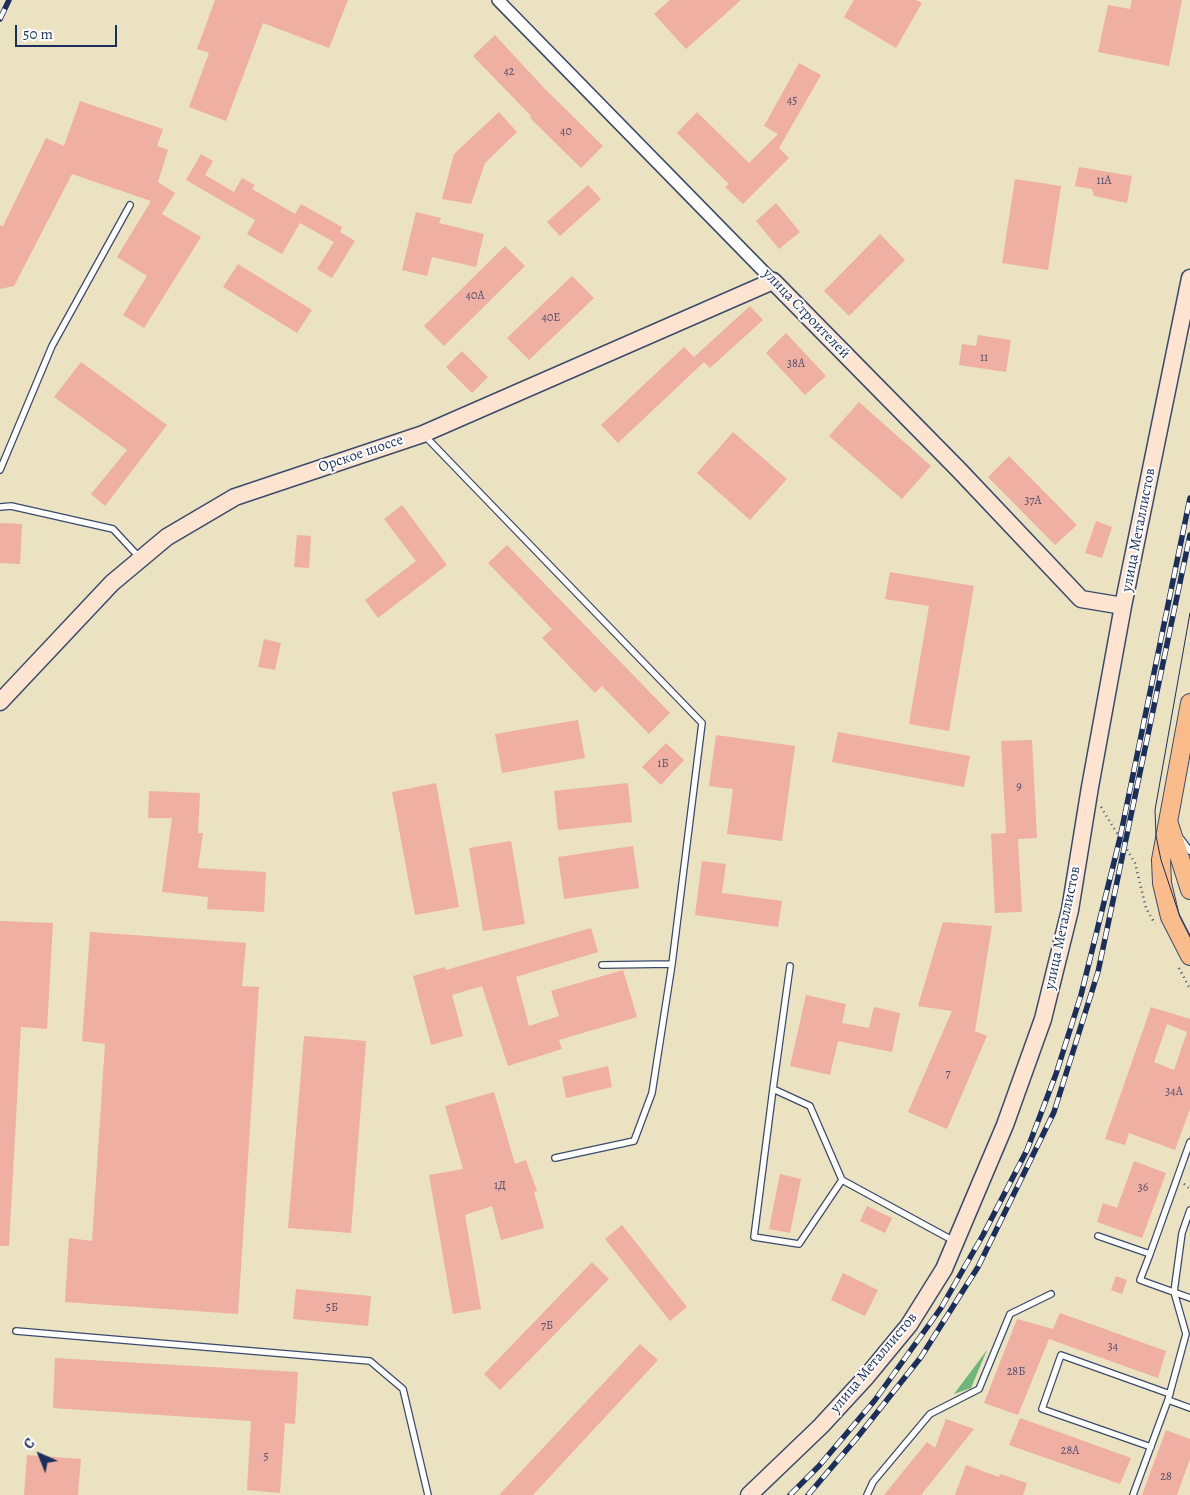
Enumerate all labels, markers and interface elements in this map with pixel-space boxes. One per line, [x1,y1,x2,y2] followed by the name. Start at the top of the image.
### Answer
[18,15,120,47] scale bar
[23,24,53,44] text: 50 m
[503,65,515,79] house number: 42
[787,94,797,108] house number: 45
[560,125,572,139] house number: 40
[1096,174,1112,188] house number: 11А
[758,265,854,363] street label: улица Строителей
[466,289,484,303] house number: 40А
[542,311,560,325] house number: 40Е
[980,351,988,365] house number: 11
[787,357,805,371] house number: 38А
[316,431,406,477] street label: Орское шоссе
[1118,467,1160,593] street label: улица Металлистов
[1024,494,1042,508] house number: 37А
[657,757,669,771] house number: 1Б
[1016,780,1022,794] house number: 9
[1041,865,1085,991] street label: улица Металлистов
[945,1067,951,1081] house number: 7
[1165,1085,1183,1099] house number: 34А
[494,1179,506,1193] house number: 1Д
[1138,1181,1148,1195] house number: 36
[326,1301,338,1315] house number: 5Б
[827,1309,921,1417] street label: улица Металлистов
[541,1319,553,1333] house number: 7Б
[1108,1340,1118,1354] house number: 34
[1007,1365,1025,1379] house number: 28Б
[15,1430,65,1480] north arrow
[20,1434,39,1454] text: С
[1061,1444,1079,1458] house number: 28А
[263,1450,269,1464] house number: 5
[1160,1470,1172,1484] house number: 28

